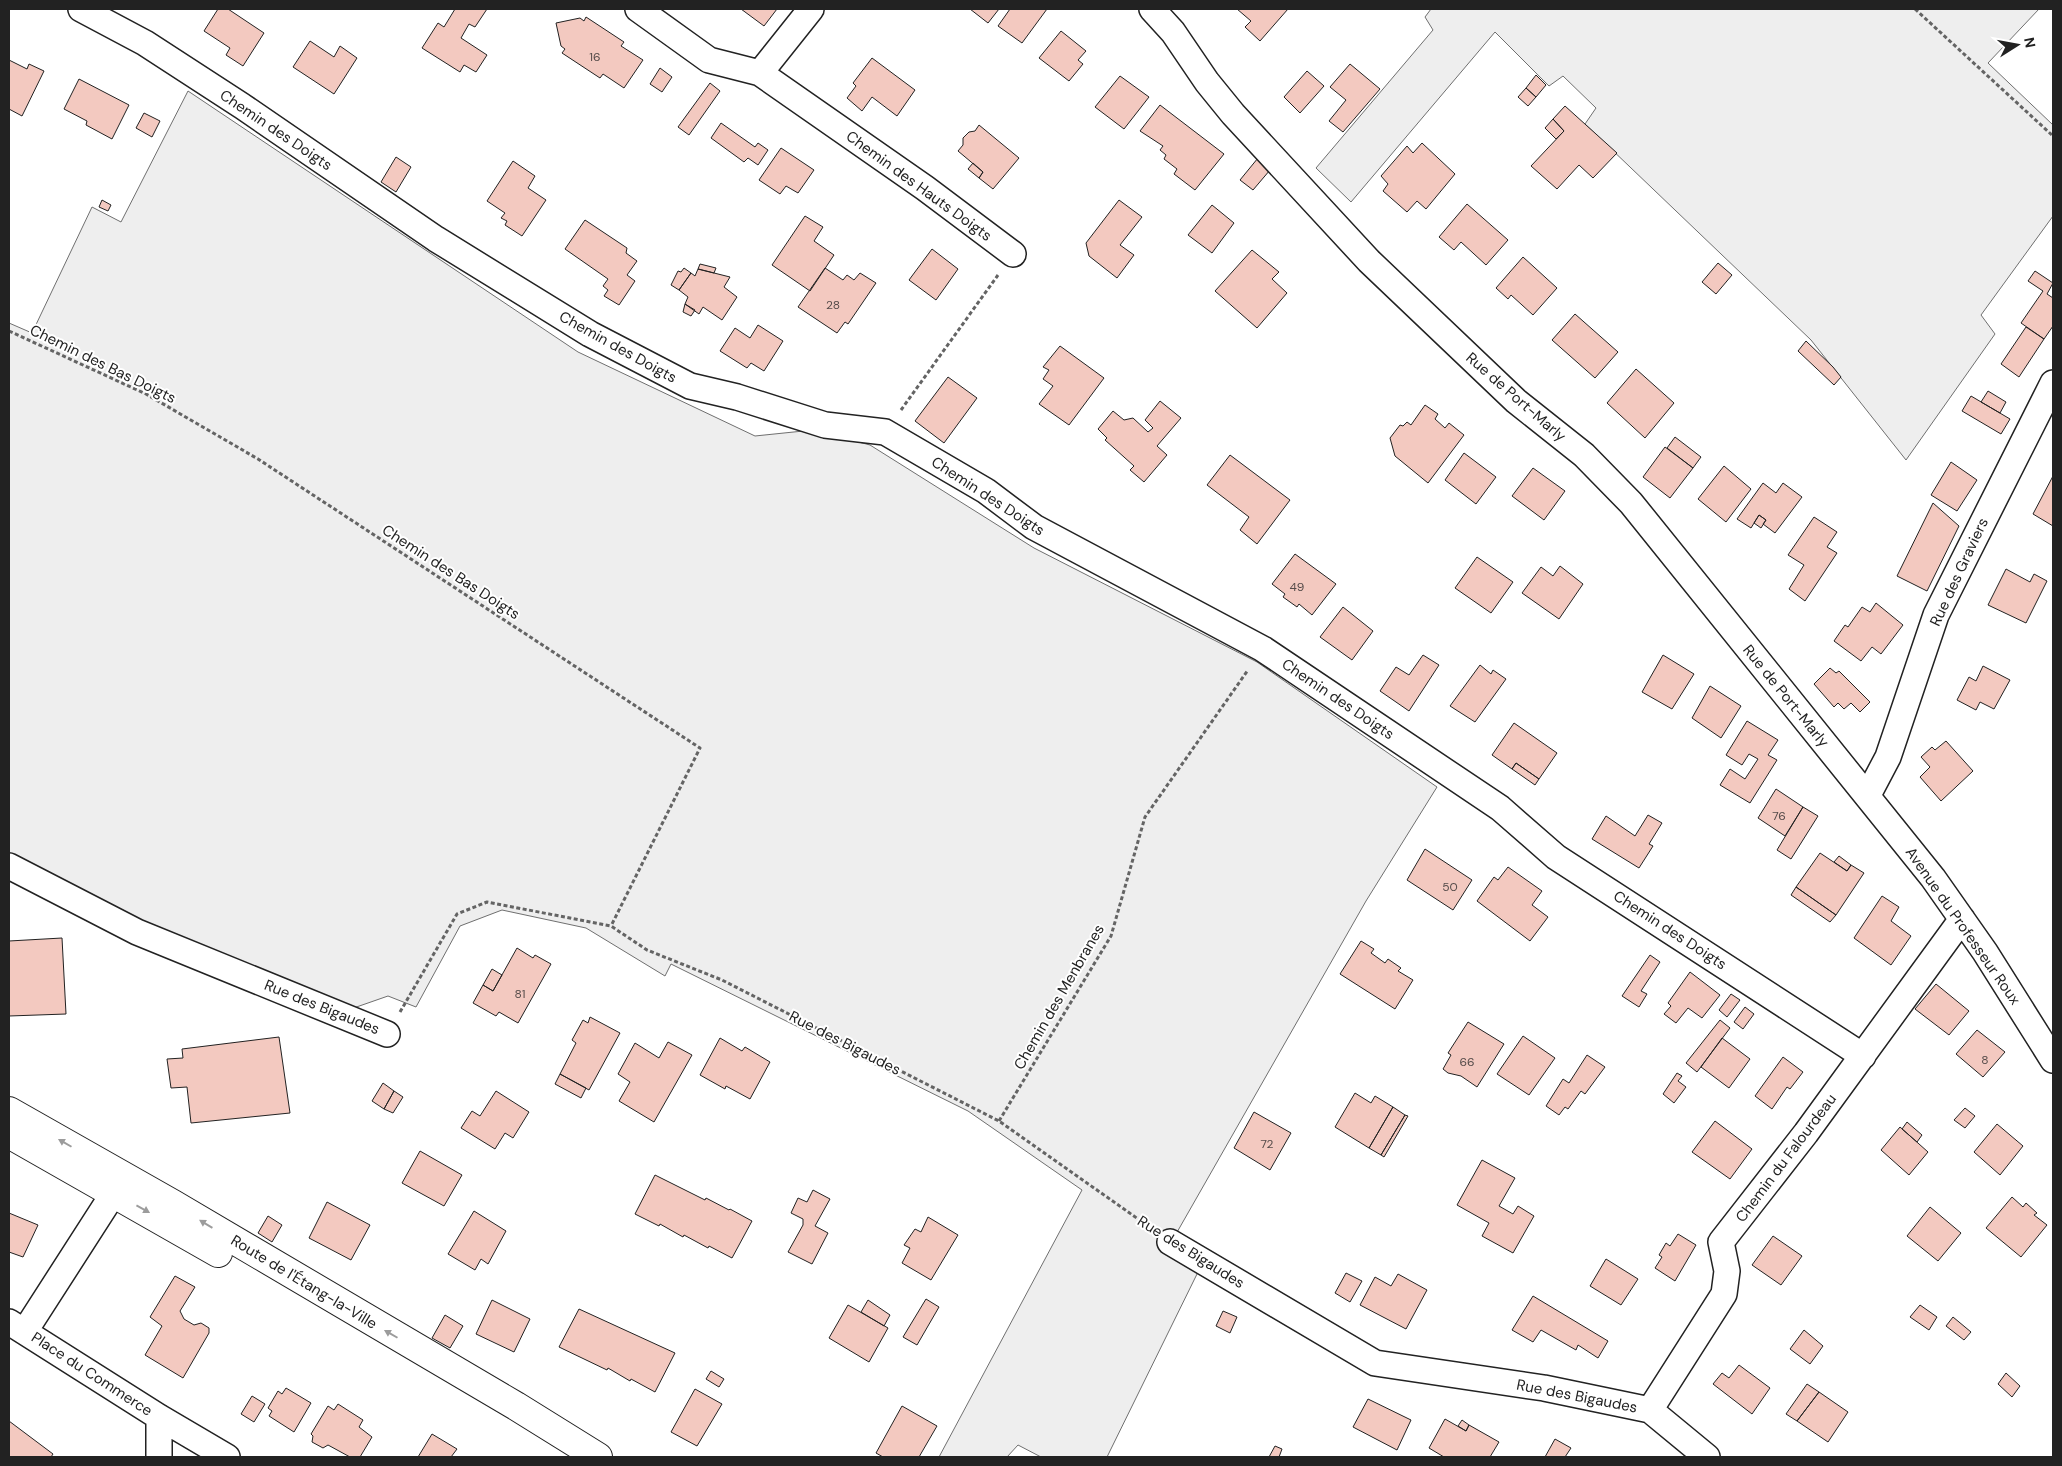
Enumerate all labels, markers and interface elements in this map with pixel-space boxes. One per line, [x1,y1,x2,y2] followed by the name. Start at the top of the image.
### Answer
[1992,20,2042,70] north arrow
[2020,36,2040,49] text: N
[589,49,601,65] house number: 16
[216,85,336,175] street label: Chemin des Doigts
[842,126,996,246] street label: Chemin des Hauts Doigts
[826,297,840,313] house number: 28
[556,306,680,388] street label: Chemin des Doigts
[27,320,179,408] street label: Chemin des Bas Doigts
[1462,348,1571,447] street label: Rue de Port-Marly
[927,452,1049,540] street label: Chemin des Doigts
[1925,515,1993,629] street label: Rue des Graviers
[378,520,524,624] street label: Chemin des Bas Doigts
[1290,579,1304,595] house number: 49
[1738,640,1834,752] street label: Rue de Port-Marly
[1278,654,1398,744] street label: Chemin des Doigts
[1772,808,1786,824] house number: 76
[1901,843,2025,1009] street label: Avenue du Professeur Roux
[1442,879,1458,895] house number: 50
[1609,886,1731,974] street label: Chemin des Doigts
[1009,921,1109,1073] street label: Chemin des Menbranes
[261,975,383,1039] street label: Rue des Bigaudes
[515,986,525,1002] house number: 81
[786,1006,904,1080] street label: Rue des Bigaudes
[1981,1052,1989,1068] house number: 8
[1459,1054,1475,1070] house number: 66
[1731,1090,1841,1226] street label: Chemin du Falourdeau
[1260,1136,1274,1152] house number: 72
[58,1139,71,1148] one-way arrow
[135,1205,150,1213] one-way arrow
[1134,1211,1248,1293] street label: Rue des Bigaudes
[199,1219,212,1228] one-way arrow
[227,1230,381,1334] street label: Route de l'Étang-la-Ville
[28,1327,156,1421] street label: Place du Commerce
[384,1329,397,1338] one-way arrow
[1515,1374,1639,1418] street label: Rue des Bigaudes

